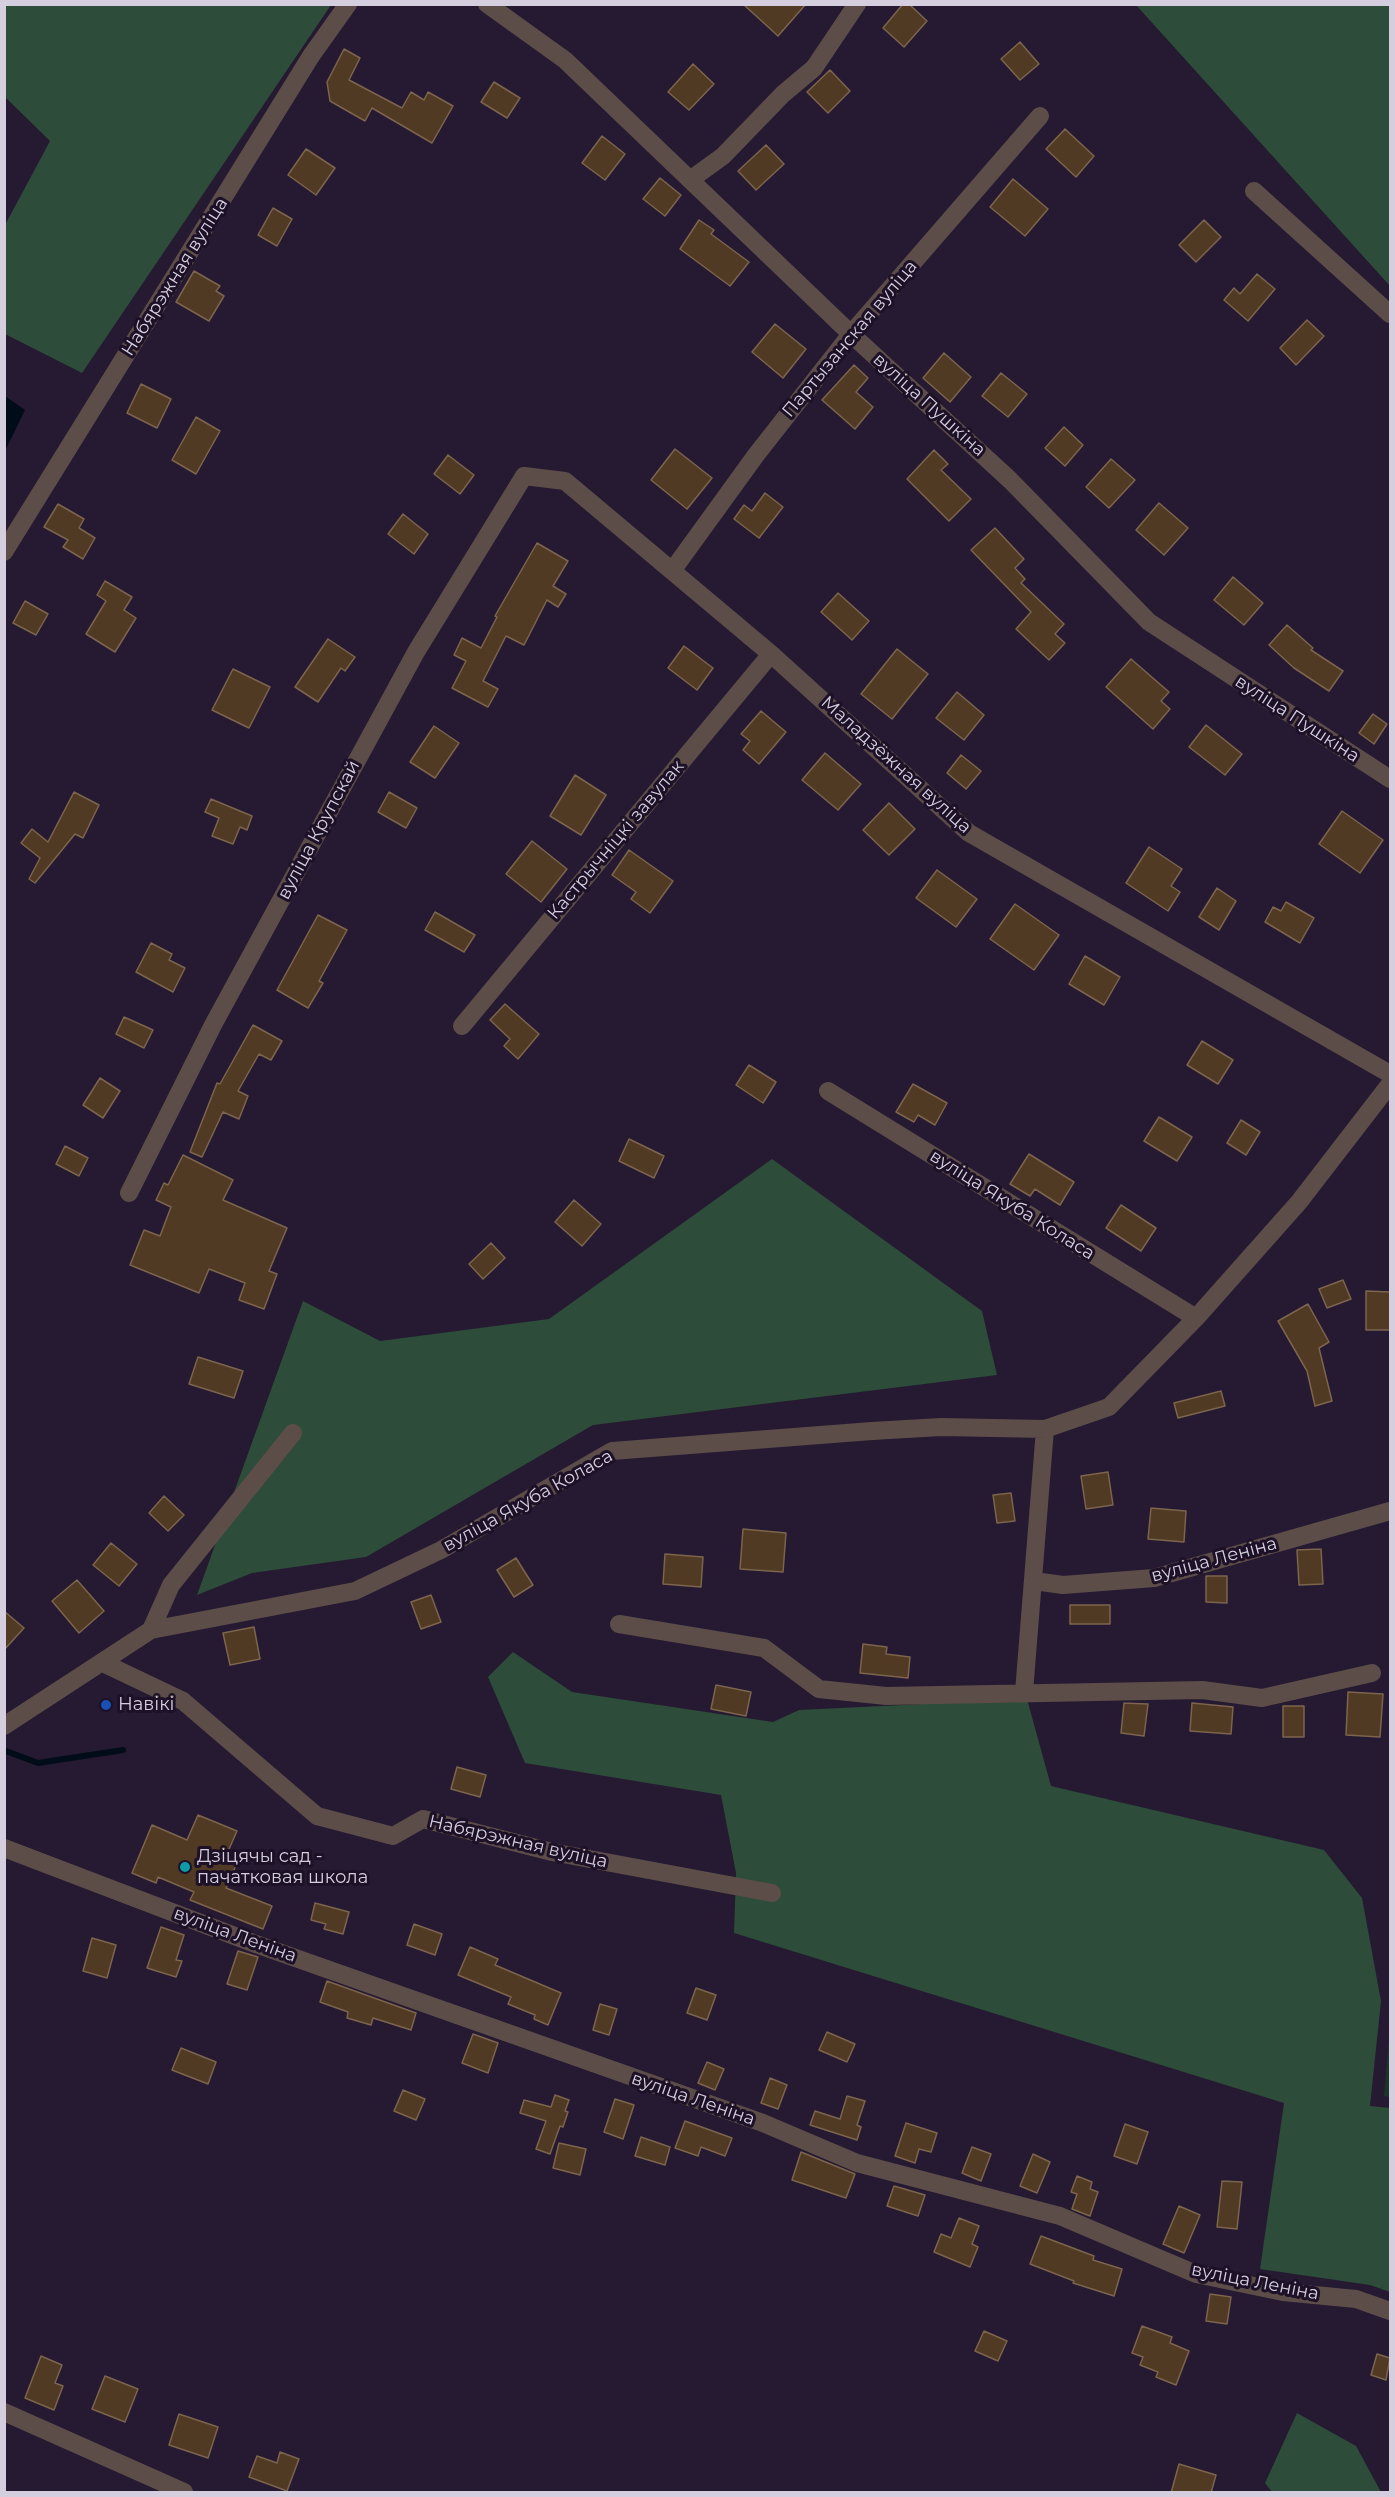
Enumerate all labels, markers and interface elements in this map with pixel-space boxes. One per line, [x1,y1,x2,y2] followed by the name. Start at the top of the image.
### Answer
[117,194,233,360] street label: Набярэжная вуліца
[778,256,922,422] street label: Партызанская вуліца
[868,349,990,461] street label: вуліца Пушкіна
[1231,671,1363,767] street label: вуліца Пушкіна
[816,692,976,838] street label: Маладзёжная вуліца
[543,756,689,924] street label: Кастрычніцкі завулак
[273,757,365,903] street label: вуліца Крупскай
[925,1145,1099,1265] street label: вуліца Якуба Коласа
[439,1445,617,1557] street label: вуліца Якуба Коласа
[1149,1533,1279,1587] street label: вуліца Леніна
[118,1694,175,1716] place label: Навікі
[99,1698,113,1712] marker: Навікі
[426,1811,610,1873] street label: Набярэжная вуліца
[197,1846,368,1888] place label: Дзіцячы сад - пачатковая школа
[178,1860,192,1874] marker: Дзіцячы сад - пачатковая школа
[171,1903,299,1967] street label: вуліца Леніна
[628,2068,758,2130] street label: вуліца Леніна
[1189,2259,1321,2305] street label: вуліца Леніна

